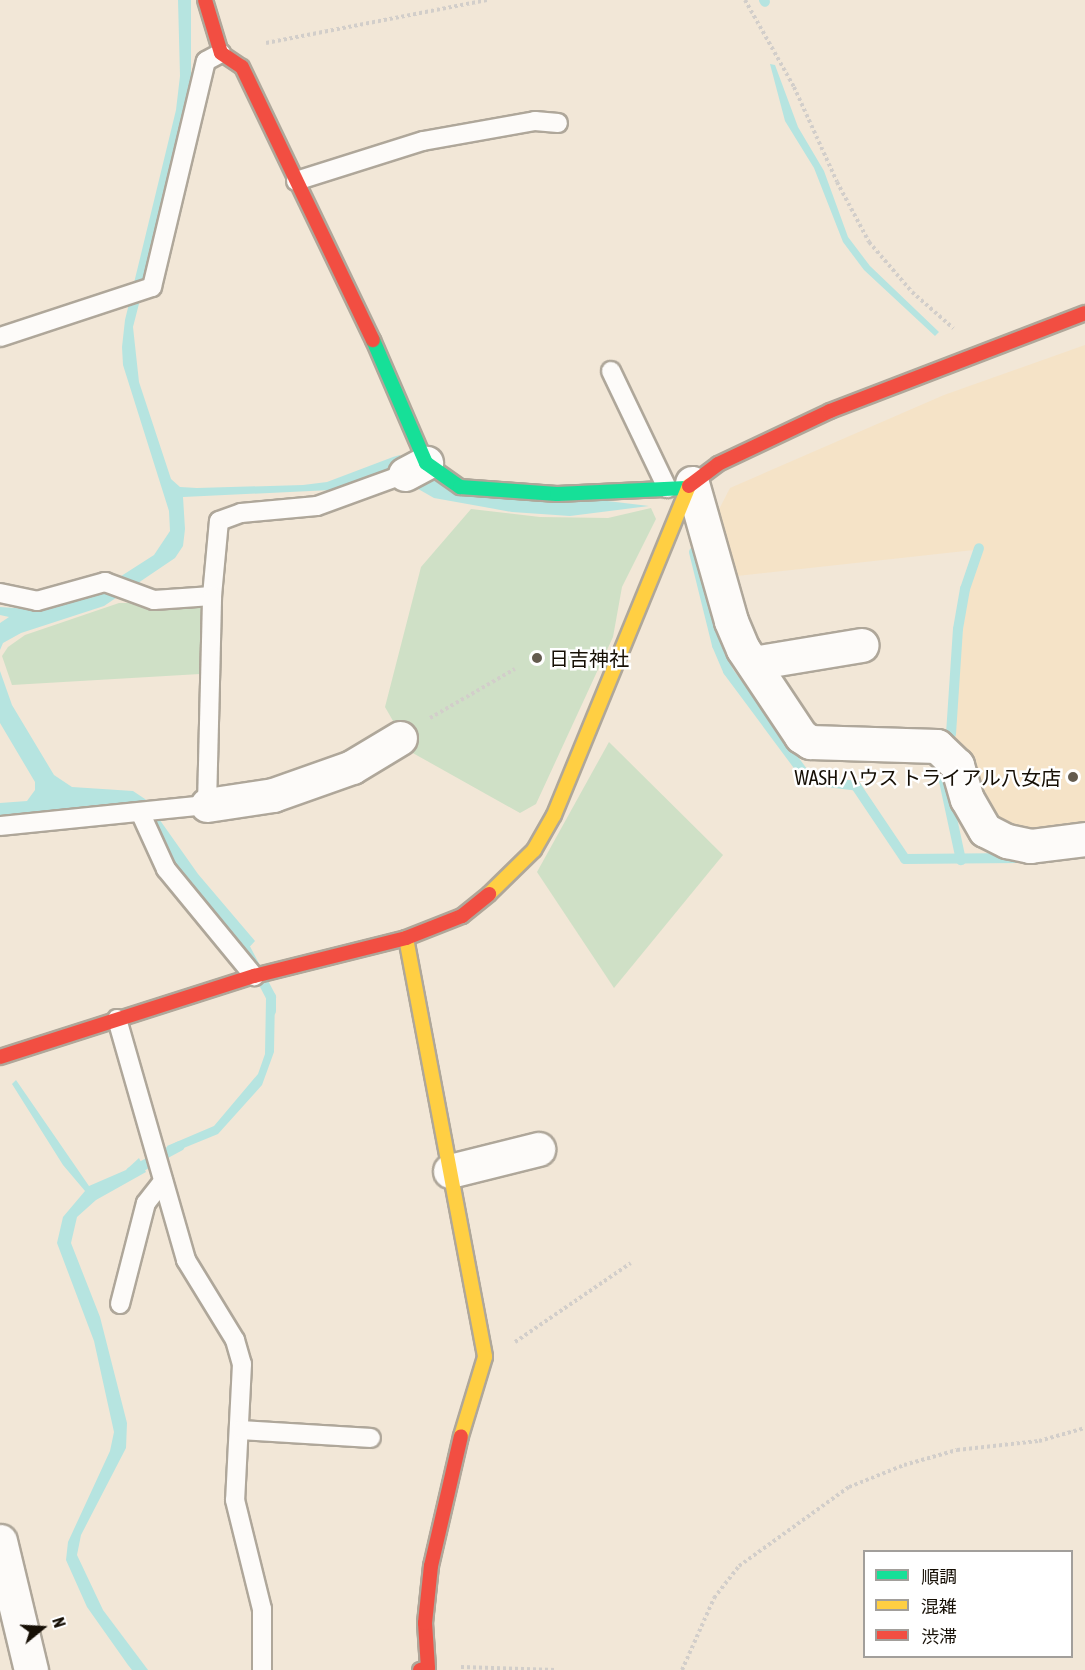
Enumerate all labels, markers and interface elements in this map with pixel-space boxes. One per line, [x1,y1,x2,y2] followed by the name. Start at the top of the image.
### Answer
[549,646,629,670] place label: 日吉神社
[530,651,544,665] marker: 日吉神社
[794,765,1061,789] place label: WASHハウス トライアル八女店
[1066,770,1080,784] marker: WASHハウス トライアル八女店
[863,1550,1073,1658] legend
[921,1566,957,1587] text: 順調
[921,1596,957,1617] text: 混雑
[12,1598,72,1658] north arrow
[49,1615,69,1630] text: N
[921,1626,957,1647] text: 渋滞

